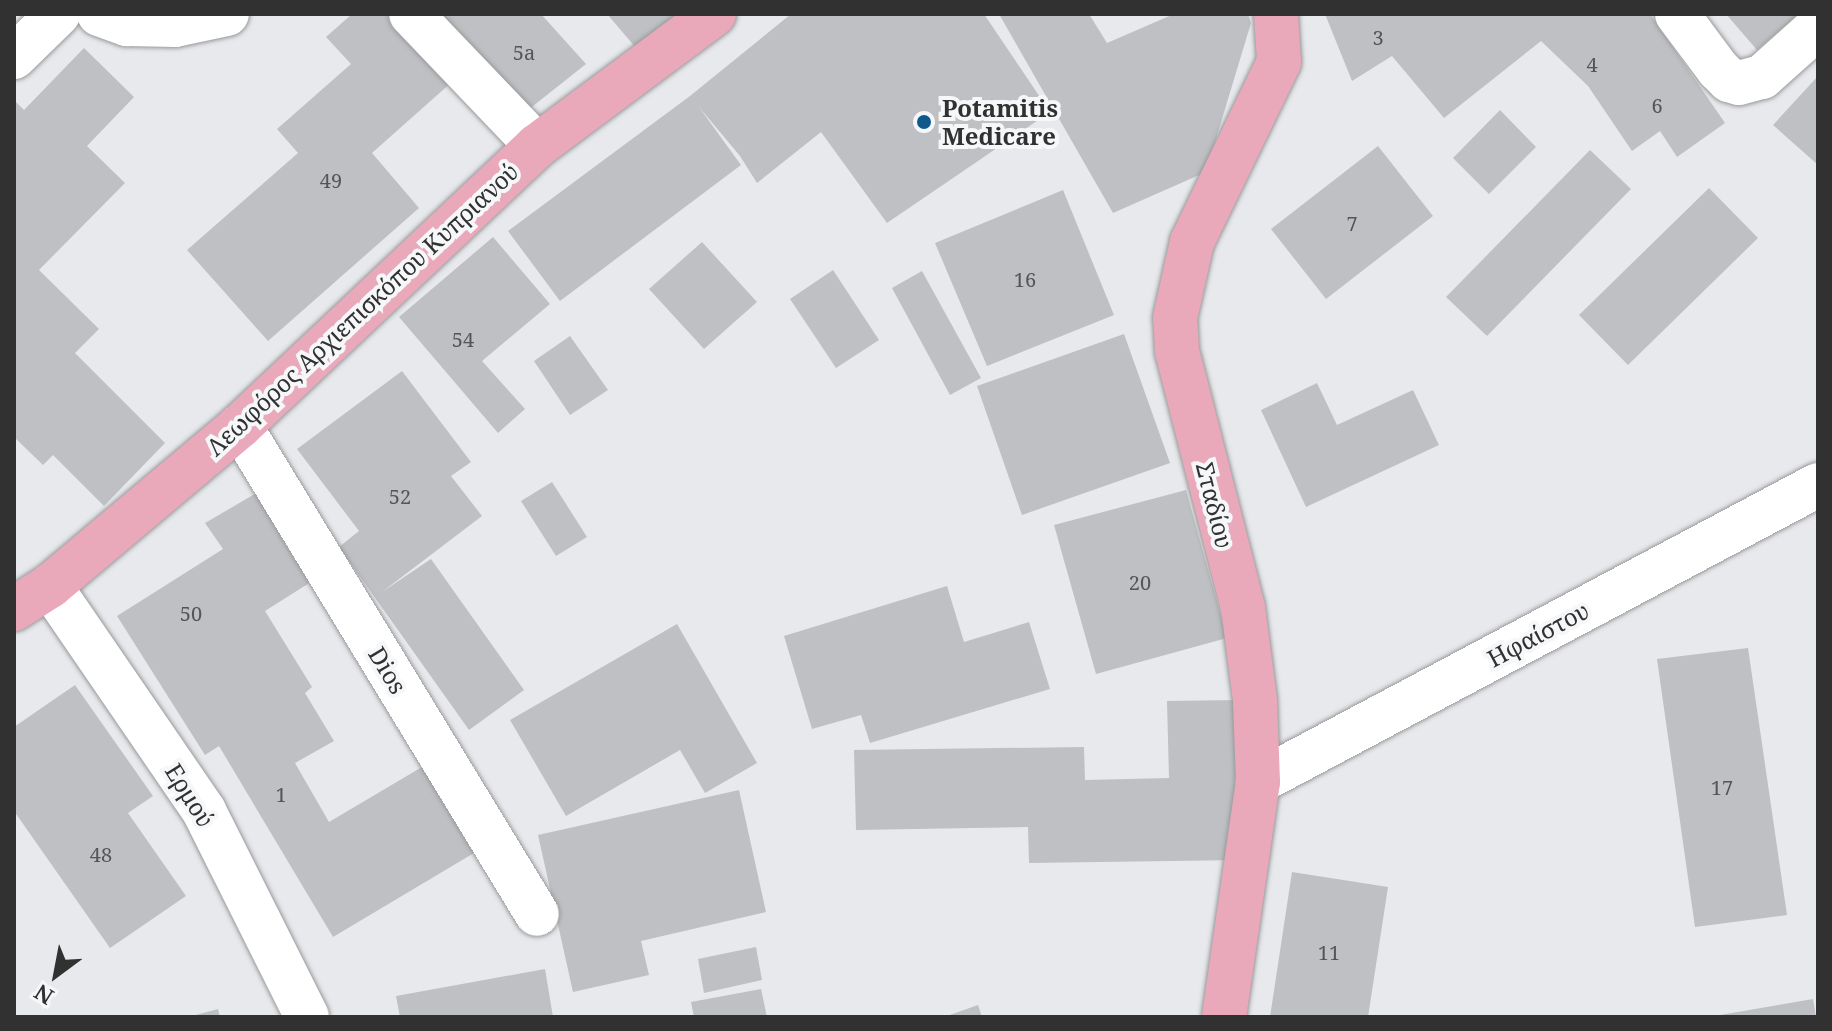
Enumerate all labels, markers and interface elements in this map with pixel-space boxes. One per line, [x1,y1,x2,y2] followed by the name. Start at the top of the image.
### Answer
[1372,25,1384,49] house number: 3
[513,40,535,64] house number: 5a
[1586,52,1598,76] house number: 4
[1651,93,1663,117] house number: 6
[942,94,1058,150] place label: Potamitis Medicare
[913,111,935,133] marker: Potamitis Medicare
[200,157,524,461] street label: Λεωφόρος Αρχιεπισκόπου Κυπριανού
[320,168,342,192] house number: 49
[1346,211,1358,235] house number: 7
[1014,267,1036,291] house number: 16
[452,327,474,351] house number: 54
[1190,459,1240,551] street label: Σταδίου
[389,484,411,508] house number: 52
[1129,570,1151,594] house number: 20
[1482,595,1594,673] street label: Ηφαίστου
[180,601,202,625] house number: 50
[363,641,413,699] street label: Dios
[159,758,221,832] street label: Ερμού
[1711,775,1733,799] house number: 17
[275,782,287,806] house number: 1
[90,842,112,866] house number: 48
[16,935,96,1015] north arrow
[1318,940,1340,964] house number: 11
[28,978,59,1013] text: N

